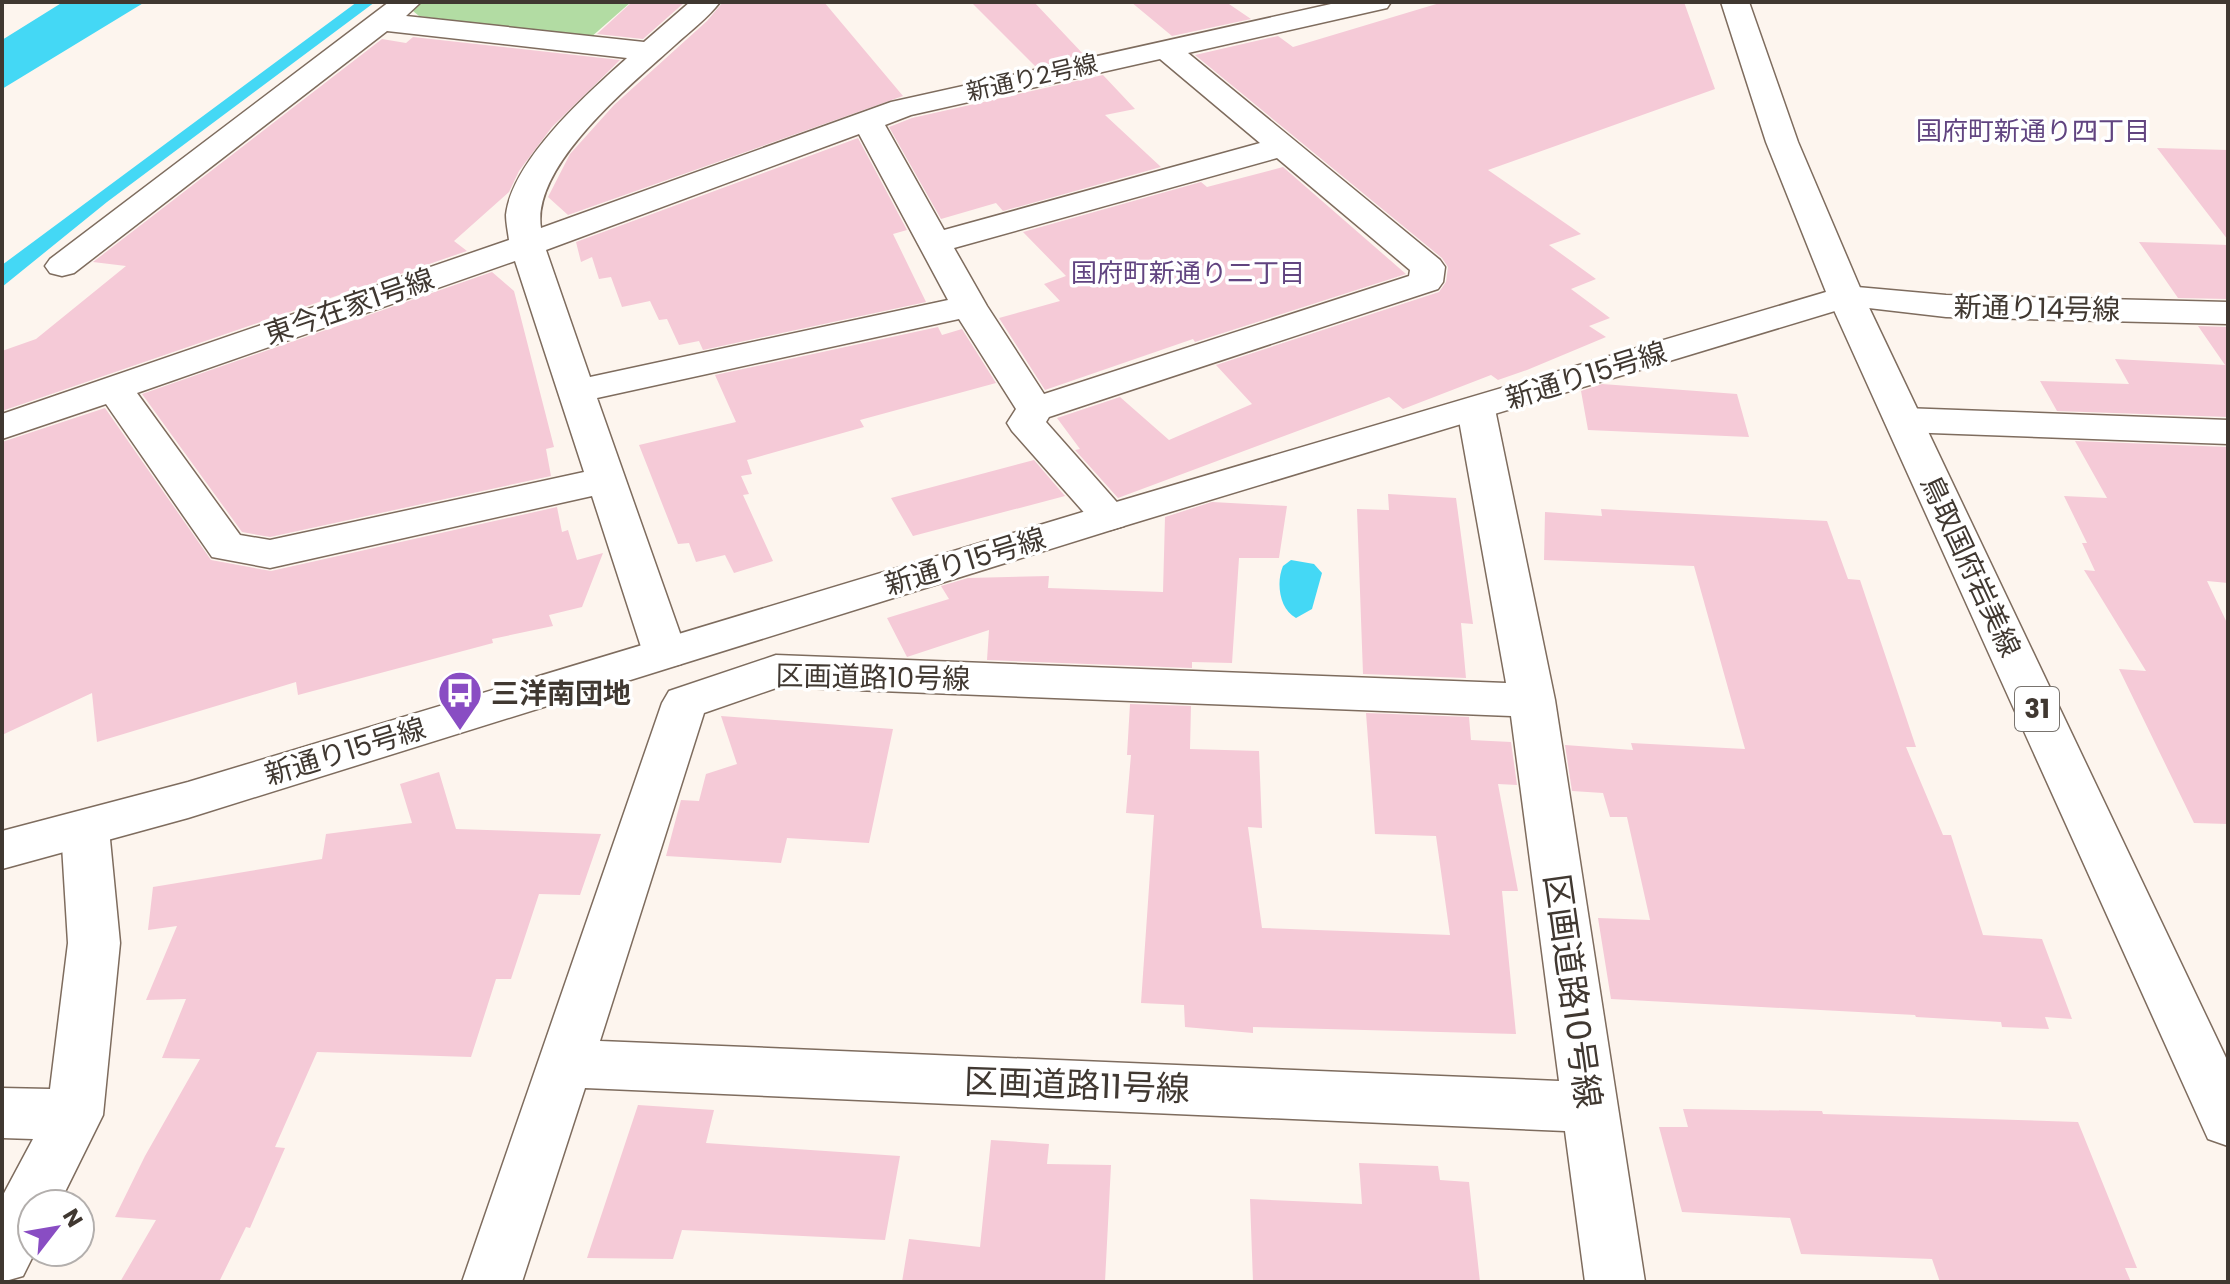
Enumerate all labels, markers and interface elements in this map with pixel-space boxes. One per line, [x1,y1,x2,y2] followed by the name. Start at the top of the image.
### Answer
[963,46,1101,109] street label: 新通り2号線
[1916,113,2150,149] district label: 国府町新通り四丁目
[1071,255,1305,291] district label: 国府町新通り二丁目
[259,259,439,354] street label: 東今在家1号線
[1953,288,2121,329] street label: 新通り14号線
[1501,332,1671,418] street label: 新通り15号線
[1911,469,2030,663] street label: 鳥取国府岩美線
[880,518,1050,604] street label: 新通り15号線
[775,656,971,699] street label: 区画道路10号線
[436,669,484,732] bus stop icon: 三洋南団地
[491,674,631,713] place label: 三洋南団地
[2015,687,2059,731] road number: 31
[260,708,430,794] street label: 新通り15号線
[1533,871,1613,1111] street label: 区画道路10号線
[963,1057,1191,1113] street label: 区画道路11号線
[16,1188,96,1268] north arrow
[55,1203,90,1233] text: N

